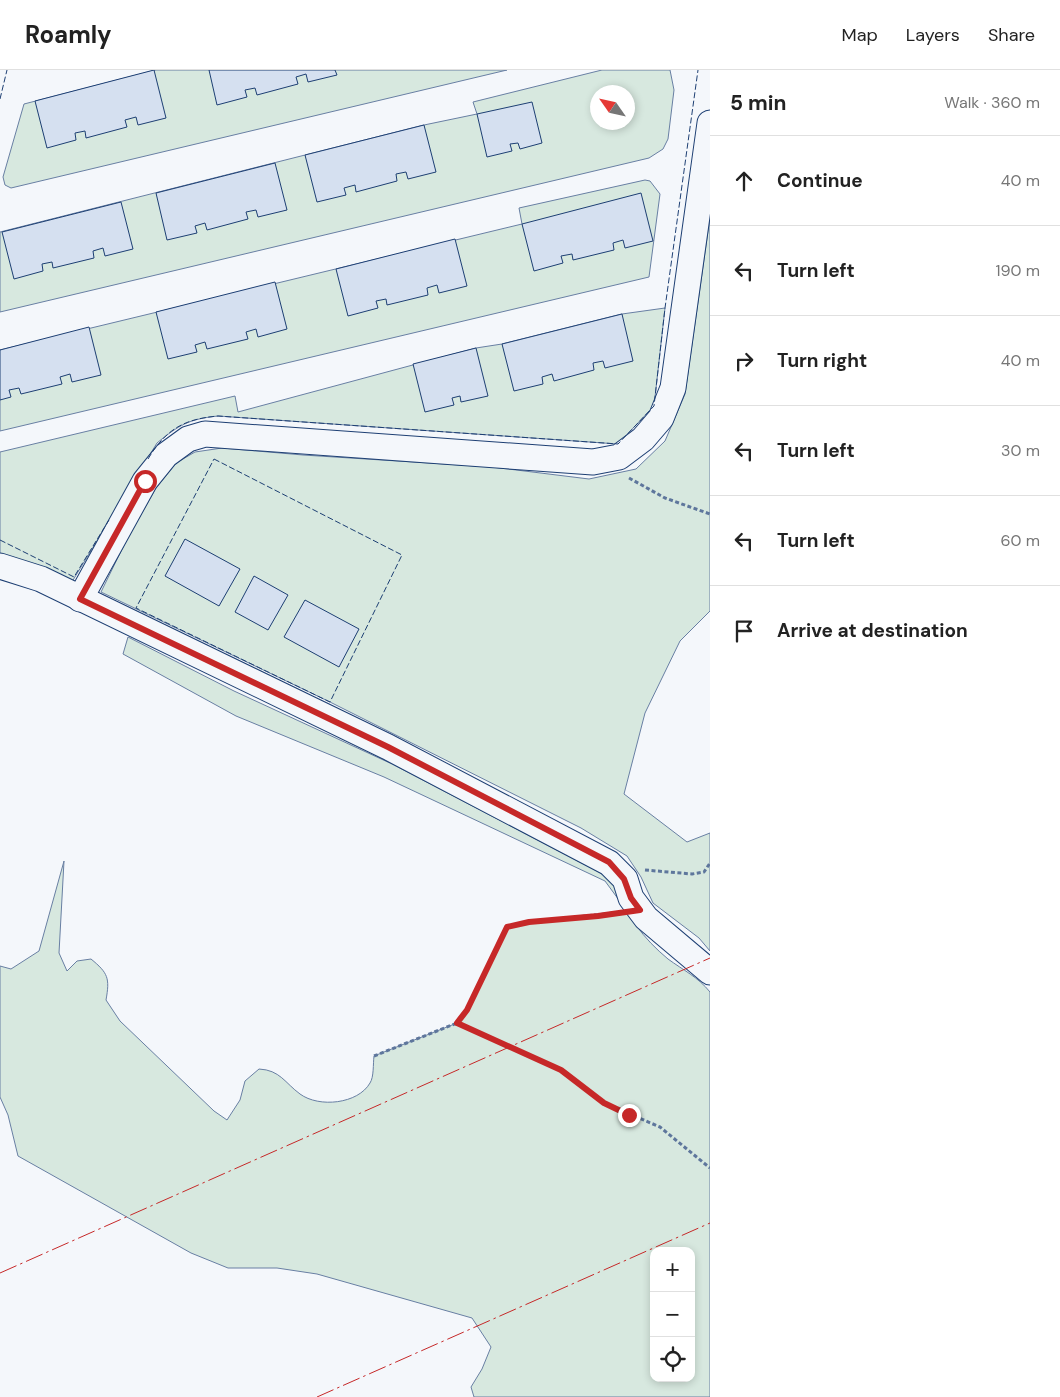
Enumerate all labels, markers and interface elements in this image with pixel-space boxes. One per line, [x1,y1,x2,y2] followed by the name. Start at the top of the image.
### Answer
[25,19,112,50] text: Roamly
[842,23,878,47] text: Map
[906,23,960,47] text: Layers
[988,23,1035,47] text: Share
[590,85,635,130] north arrow
[730,89,786,117] text: 5 min
[944,92,1040,113] text: Walk · 360 m
[730,167,758,195] icon: ahead
[777,168,863,193] text: Continue
[1001,170,1040,191] text: 40 m
[730,257,758,285] icon: left
[777,258,855,283] text: Turn left
[996,260,1040,281] text: 190 m
[730,347,758,375] icon: right
[777,348,867,373] text: Turn right
[1001,350,1040,371] text: 40 m
[730,437,758,465] icon: left
[777,438,855,463] text: Turn left
[1001,440,1040,461] text: 30 m
[134,470,157,493] route start
[730,527,758,555] icon: left
[777,528,855,553] text: Turn left
[1000,530,1040,551] text: 60 m
[730,617,758,645] icon: arrive
[777,618,968,643] text: Arrive at destination
[618,1104,641,1127] route end
[650,1247,695,1382] map controls
[650,1247,695,1292] button: +
[650,1292,695,1337] button: −
[650,1337,695,1382] button: locate

